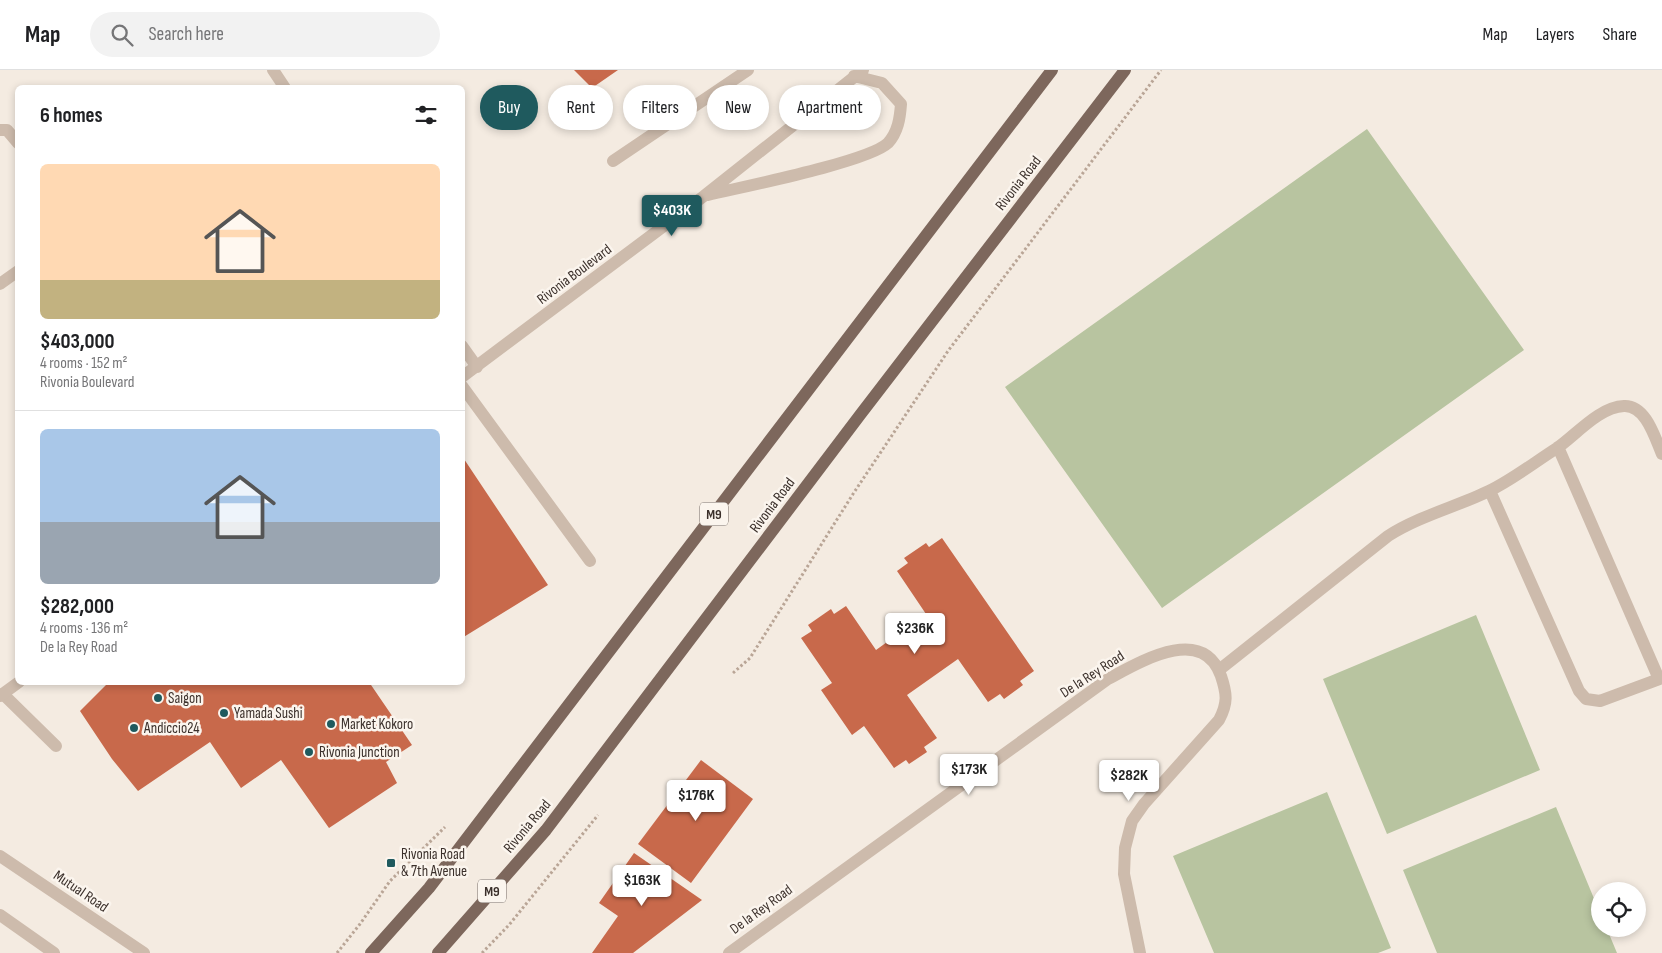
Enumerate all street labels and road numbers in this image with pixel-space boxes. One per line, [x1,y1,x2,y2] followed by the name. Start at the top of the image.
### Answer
[991,152,1046,214] street label: Rivonia Road
[533,240,615,309] street label: Rivonia Boulevard
[746,474,799,537] street label: Rivonia Road
[700,502,728,526] road number: M9
[1057,647,1128,702] street label: De la Rey Road
[500,796,555,857] street label: Rivonia Road
[50,866,112,917] street label: Mutual Road
[478,879,506,902] road number: M9
[726,880,796,938] street label: De la Rey Road

